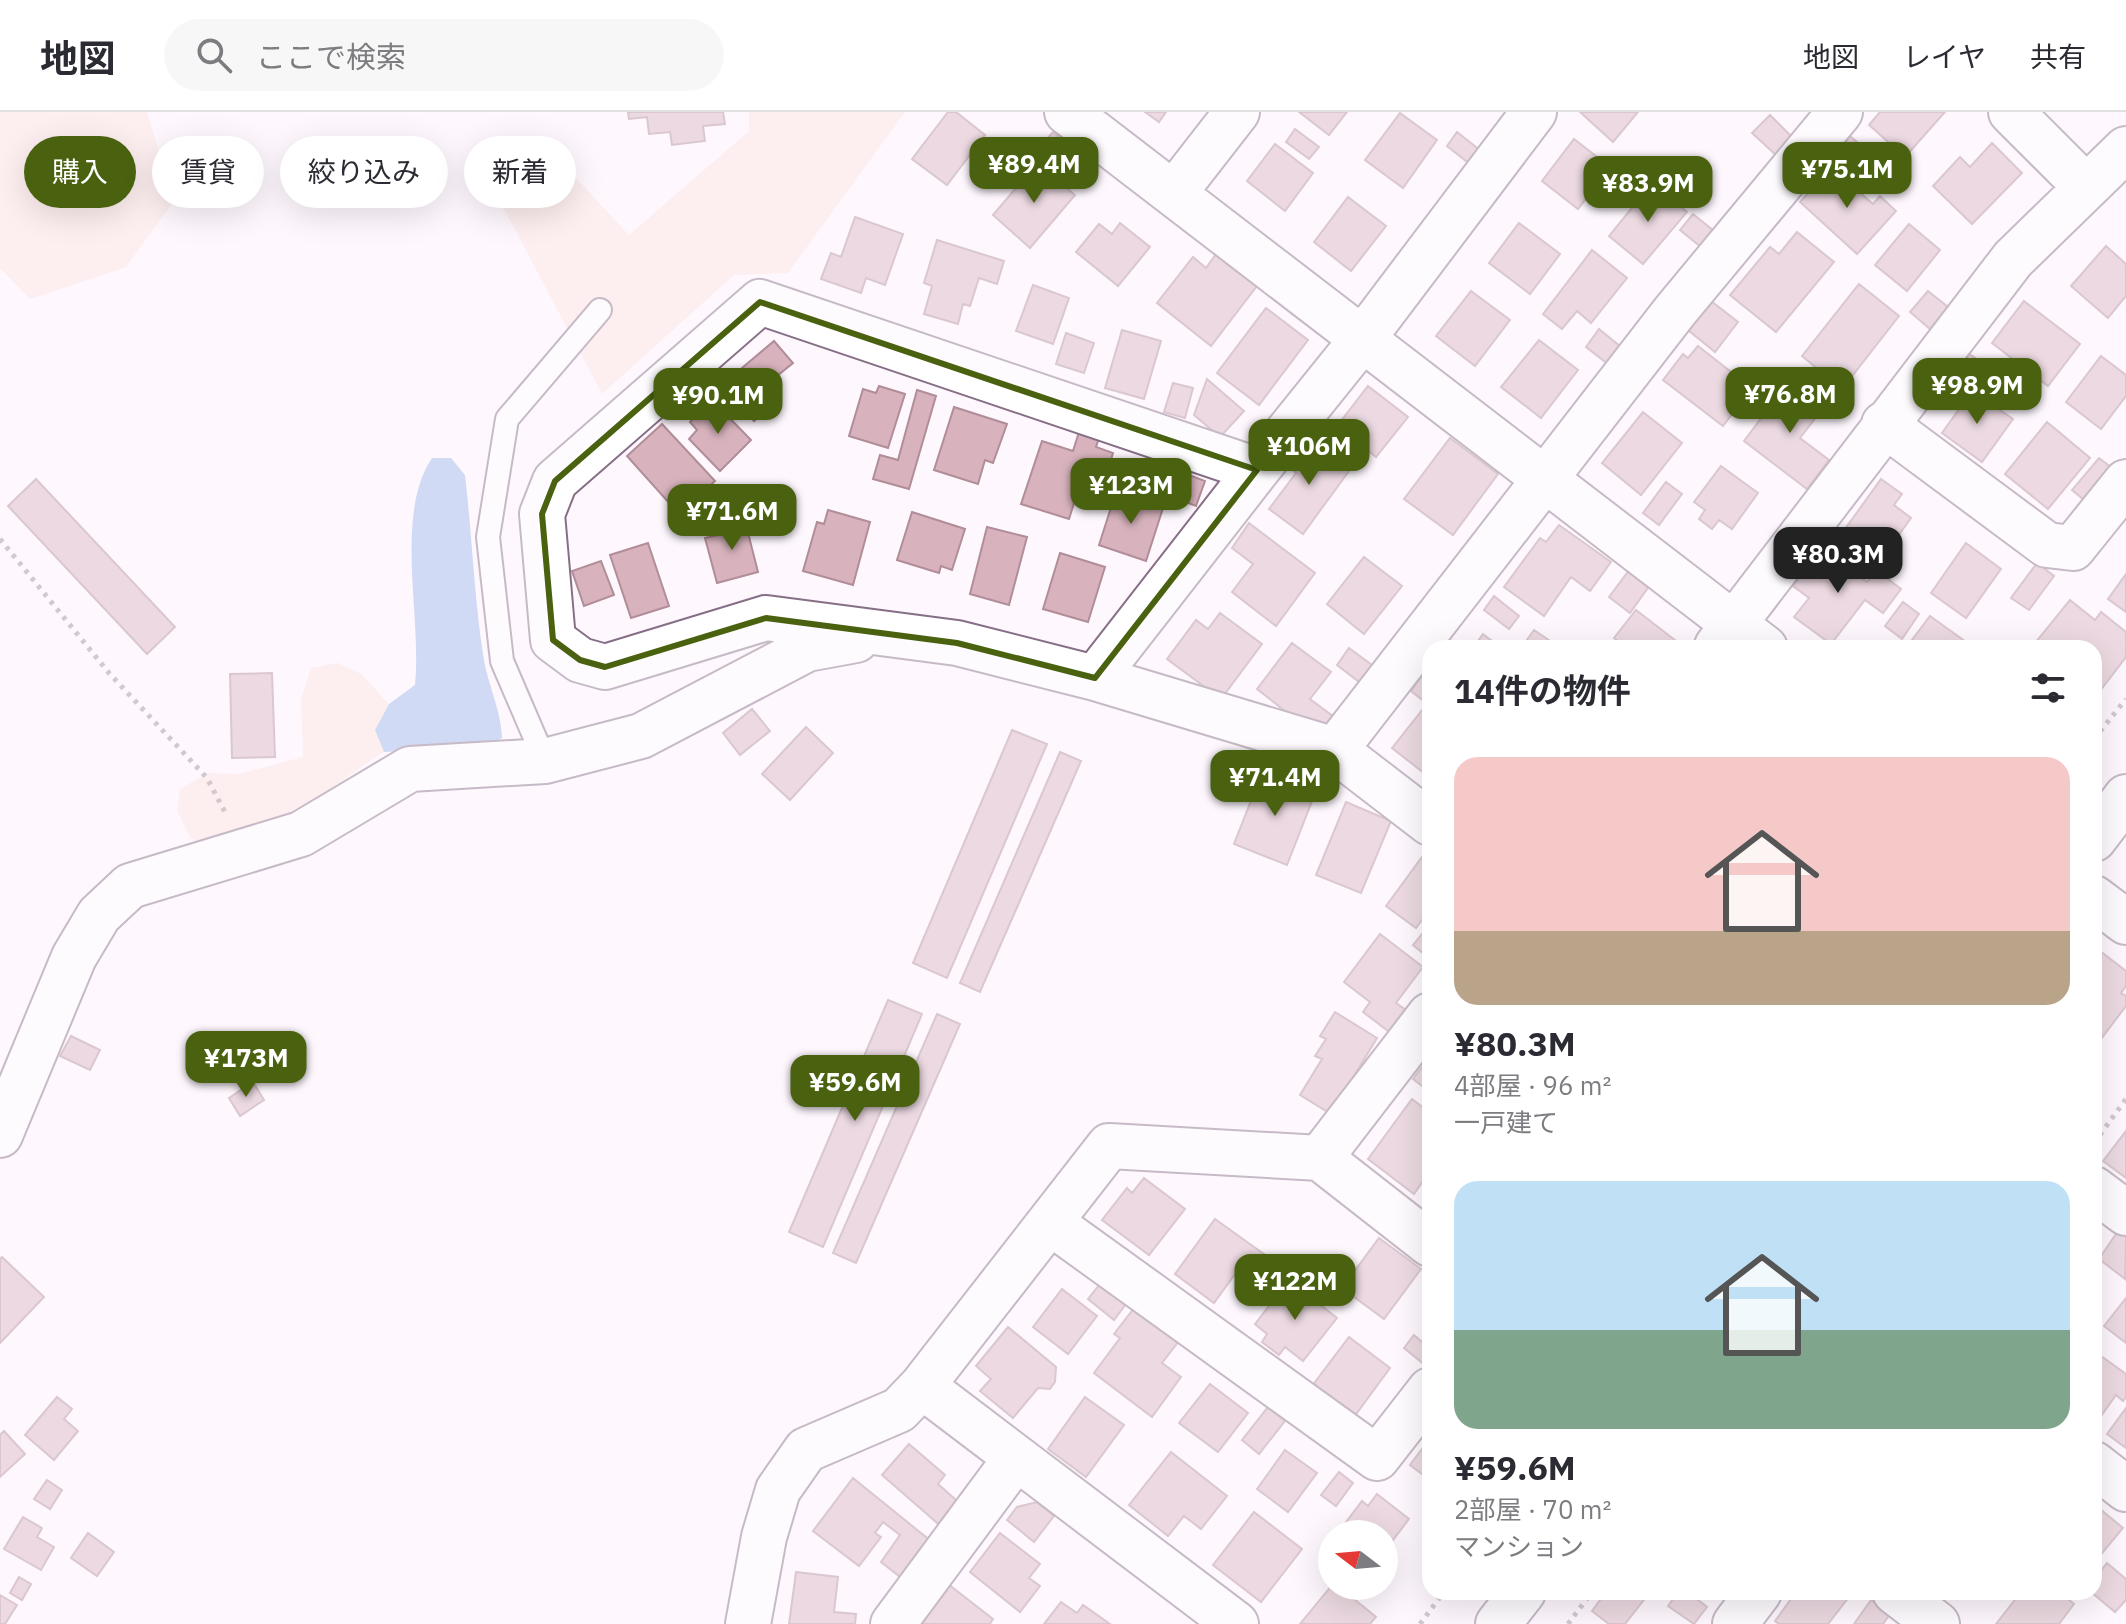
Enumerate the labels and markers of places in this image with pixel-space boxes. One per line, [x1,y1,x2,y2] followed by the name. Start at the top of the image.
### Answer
[969,137,1099,205] pin: ¥89.4M
[1782,142,1912,210] pin: ¥75.1M
[1583,156,1713,224] pin: ¥83.9M
[1912,358,2042,426] pin: ¥98.9M
[1725,367,1855,435] pin: ¥76.8M
[653,368,783,436] pin: ¥90.1M
[1253,419,1365,487] pin: ¥106M
[1075,458,1187,526] pin: ¥123M
[667,484,797,552] pin: ¥71.6M
[1773,527,1903,595] pin: ¥80.3M
[1210,750,1340,818] pin: ¥71.4M
[190,1031,302,1099] pin: ¥173M
[790,1055,920,1123] pin: ¥59.6M
[1239,1254,1351,1322] pin: ¥122M

